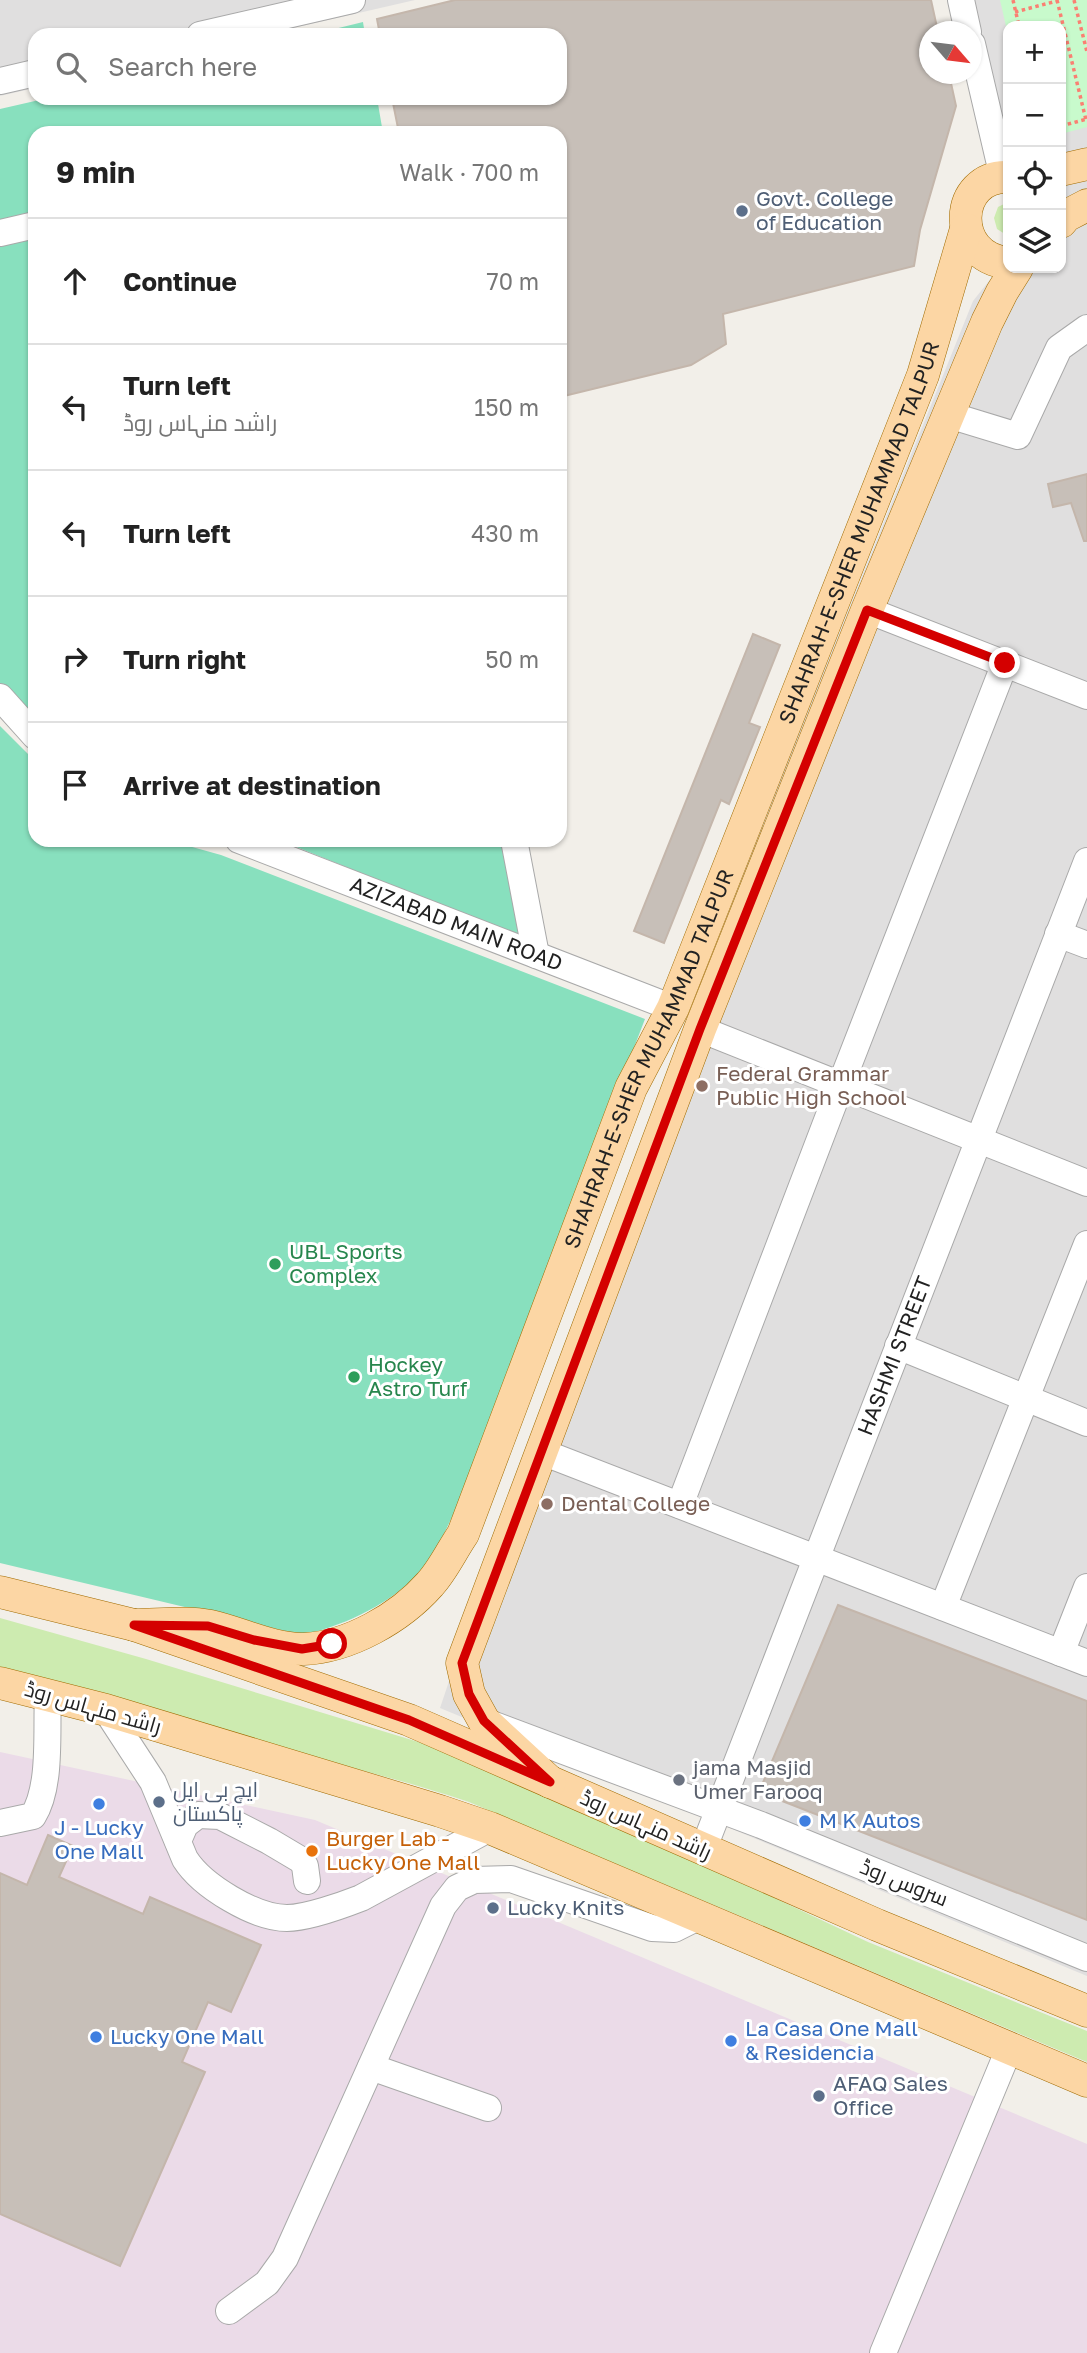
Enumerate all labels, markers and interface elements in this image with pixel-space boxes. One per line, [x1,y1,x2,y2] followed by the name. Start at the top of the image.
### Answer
[919,21,982,84] north arrow
[1003,21,1066,273] map controls
[1003,21,1066,84] button: +
[28,28,567,105] search box
[52,48,90,86] icon: search
[108,51,257,82] text: Search here
[1003,84,1066,147] button: −
[1003,147,1066,210] button: locate
[56,154,135,190] text: 9 min
[399,158,539,186] text: Walk · 700 m
[756,185,893,235] place label: Govt. College of Education
[734,203,750,219] marker: Govt. College of Education
[1003,210,1066,273] button: layers
[56,262,94,300] icon: ahead
[123,266,237,297] text: Continue
[486,267,539,295] text: 70 m
[772,338,944,728] street label: SHAHRAH-E-SHER MUHAMMAD TALPUR
[123,370,231,401] text: Turn left
[56,388,94,426] icon: left
[474,393,539,421] text: 150 m
[123,408,277,436] text: راشد منہاس روڈ
[56,514,94,552] icon: left
[123,518,231,549] text: Turn left
[471,519,539,547] text: 430 m
[56,640,94,678] icon: right
[123,644,246,675] text: Turn right
[485,645,539,673] text: 50 m
[989,647,1020,678] route end
[56,766,94,804] icon: arrive
[123,770,381,801] text: Arrive at destination
[558,865,739,1252] street label: SHAHRAH-E-SHER MUHAMMAD TALPUR
[347,870,567,976] street label: AZIZABAD MAIN ROAD
[716,1060,907,1110] place label: Federal Grammar Public High School
[694,1078,710,1094] marker: Federal Grammar Public High School
[289,1238,403,1288] place label: UBL Sports Complex
[267,1256,283,1272] marker: UBL Sports Complex
[851,1272,937,1439] street label: HASHMI STREET
[368,1351,468,1401] place label: Hockey Astro Turf
[346,1369,362,1385] marker: Hockey Astro Turf
[561,1490,710,1516] place label: Dental College
[539,1496,555,1512] marker: Dental College
[316,1628,347,1659] route start
[21,1675,165,1741] street label: راشد منہاس روڈ
[692,1754,823,1804] place label: jama Masjid Umer Farooq
[671,1772,687,1788] marker: jama Masjid Umer Farooq
[173,1776,258,1828] place label: ایچ بی ایل پاکستان
[576,1784,716,1866] street label: راشد منہاس روڈ
[151,1794,167,1810] marker: ایچ بی ایل پاکستان
[91,1796,107,1812] marker: J - Lucky One Mall
[819,1807,921,1833] place label: M K Autos
[797,1813,813,1829] marker: M K Autos
[54,1814,144,1864] place label: J - Lucky One Mall
[326,1825,480,1875] place label: Burger Lab - Lucky One Mall
[304,1843,320,1859] marker: Burger Lab - Lucky One Mall
[856,1853,952,1912] street label: سروس روڈ
[507,1894,624,1920] place label: Lucky Knits
[485,1900,501,1916] marker: Lucky Knits
[745,2015,918,2065] place label: La Casa One Mall & Residencia
[110,2023,264,2049] place label: Lucky One Mall
[88,2029,104,2045] marker: Lucky One Mall
[723,2033,739,2049] marker: La Casa One Mall & Residencia
[833,2070,948,2120] place label: AFAQ Sales Office
[811,2088,827,2104] marker: AFAQ Sales Office

